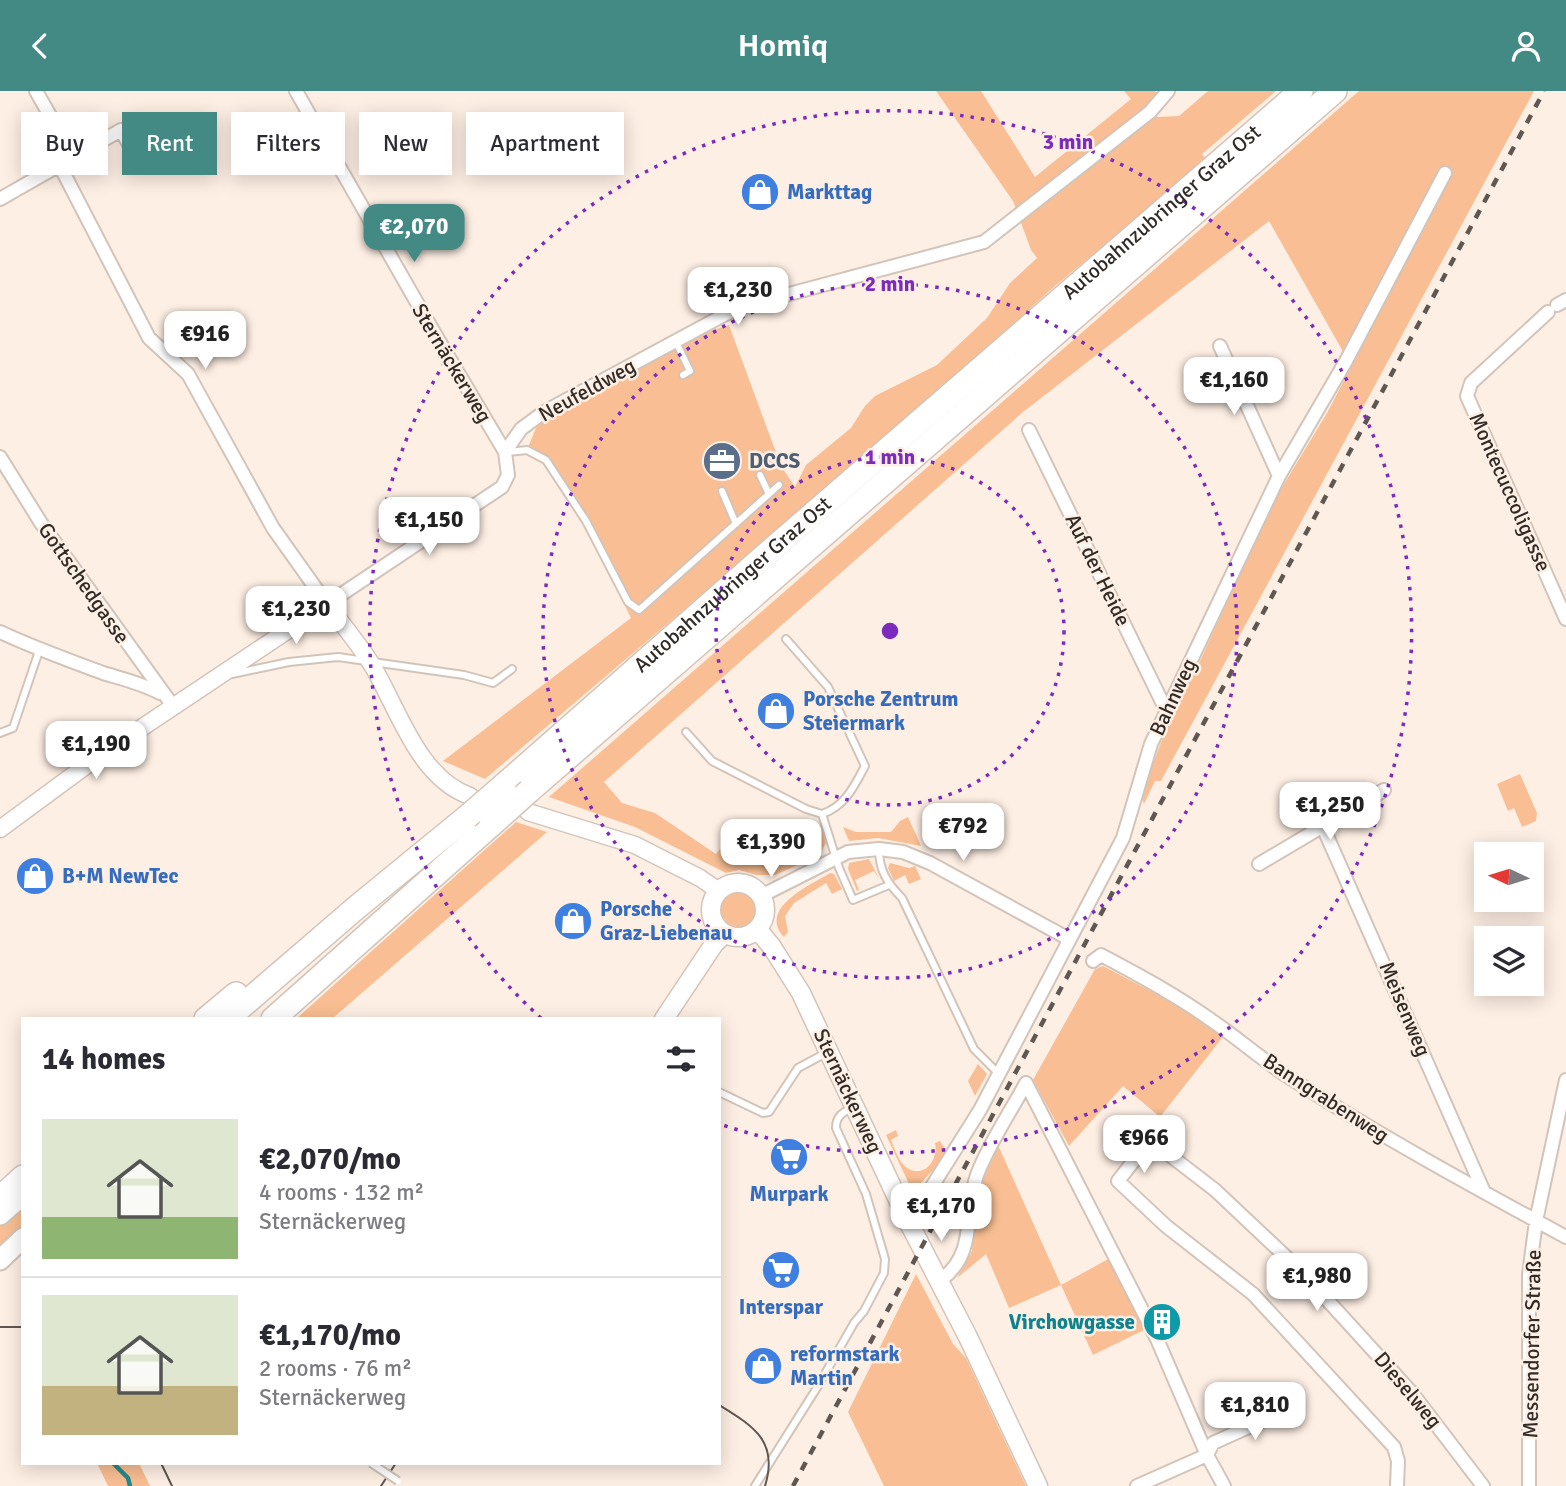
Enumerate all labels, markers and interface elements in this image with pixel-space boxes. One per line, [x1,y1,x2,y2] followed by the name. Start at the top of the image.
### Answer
[738,26,828,65] text: Homiq
[21,27,59,65] icon: back
[1507,27,1545,65] icon: person
[21,112,108,175] chip: Buy
[122,112,217,175] chip: Rent
[231,112,345,175] chip: Filters
[359,112,452,175] chip: New
[466,112,624,175] chip: Apartment
[1057,119,1266,305] street label: Autobahnzubringer Graz Ost
[1043,129,1093,155] text: 3 min
[739,171,781,213] shop icon: Markttag
[787,179,872,205] place label: Markttag
[357,205,471,264] pin: €2,070
[380,212,448,241] text: €2,070
[681,267,795,327] pin: €1,230
[865,271,915,297] text: 2 min
[704,275,772,304] text: €1,230
[406,299,498,427] street label: Sternäckerweg
[164,311,246,371] pin: €916
[180,319,230,348] text: €916
[534,353,640,427] street label: Neufeldweg
[1177,357,1291,417] pin: €1,160
[1200,365,1268,394] text: €1,160
[1463,409,1557,575] street label: Montecuccoligasse
[701,440,743,482] office icon: DCCS
[865,444,915,470] text: 1 min
[749,448,801,474] place label: DCCS
[628,491,837,678] street label: Autobahnzubringer Graz Ost
[372,497,486,557] pin: €1,150
[395,505,463,534] text: €1,150
[1060,510,1136,630] street label: Auf der Heide
[33,517,135,649] street label: Gottschedgasse
[239,587,353,646] pin: €1,230
[262,594,330,623] text: €1,230
[878,619,902,643] centre of rings
[1144,654,1202,740] street label: Bahnweg
[803,686,958,736] place label: Porsche Zentrum Steiermark
[755,690,797,732] shop icon: Porsche Zentrum Steiermark
[39,721,153,781] pin: €1,190
[62,729,130,758] text: €1,190
[1273,783,1387,842] pin: €1,250
[1296,790,1364,819] text: €1,250
[922,803,1004,863] pin: €792
[938,811,988,840] text: €792
[714,819,828,879] pin: €1,390
[737,827,805,856] text: €1,390
[1474,842,1544,912] north arrow
[1474,842,1544,996] map controls
[14,855,56,897] shop icon: B+M NewTec
[62,863,178,889] place label: B+M NewTec
[600,896,733,946] place label: Porsche Graz-Liebenau
[552,900,594,942] shop icon: Porsche Graz-Liebenau
[1474,926,1544,996] button: layers
[1373,958,1437,1060] street label: Meisenweg
[808,1025,888,1157] street label: Sternäckerweg
[662,1040,700,1078] icon: filters
[42,1041,165,1078] text: 14 homes
[1258,1048,1394,1148] street label: Banngrabenweg
[1103,1115,1185,1175] pin: €966
[1119,1123,1169,1152] text: €966
[768,1136,810,1178] supermarket icon: Murpark
[259,1141,401,1178] text: €2,070/mo
[98,1147,182,1231] icon: home
[259,1178,424,1207] text: 4 rooms · 132 m²
[750,1181,828,1207] place label: Murpark
[884,1183,998,1243] pin: €1,170
[907,1191,975,1220] text: €1,170
[259,1207,406,1236] text: Sternäckerweg
[760,1249,802,1291] supermarket icon: Interspar
[1517,1249,1547,1439] street label: Messendorfer Straße
[1260,1253,1374,1313] pin: €1,980
[1283,1261,1351,1290] text: €1,980
[739,1294,824,1320] place label: Interspar
[1141,1301,1183,1343] building icon: Virchowgasse
[1009,1309,1135,1335] place label: Virchowgasse
[259,1317,401,1354] text: €1,170/mo
[98,1323,182,1407] icon: home
[790,1341,900,1391] place label: reformstark Martin
[742,1345,784,1387] shop icon: reformstark Martin
[1368,1346,1448,1434] street label: Dieselweg
[259,1354,412,1383] text: 2 rooms · 76 m²
[259,1383,406,1412] text: Sternäckerweg
[1198,1383,1312,1442] pin: €1,810
[1221,1390,1289,1419] text: €1,810

